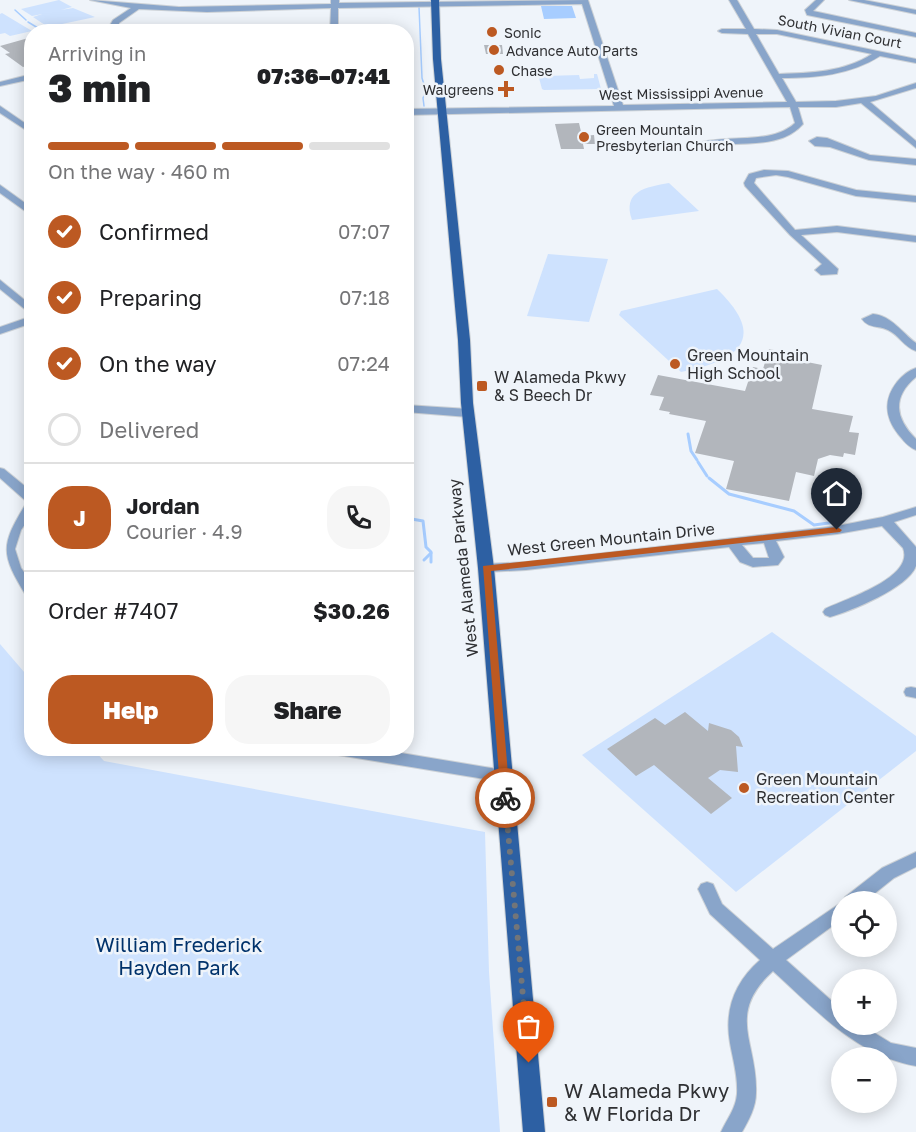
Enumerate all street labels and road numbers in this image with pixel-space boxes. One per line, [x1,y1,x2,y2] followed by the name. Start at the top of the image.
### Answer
[777,11,903,51] street label: South Vivian Court
[599,83,763,103] street label: West Mississippi Avenue
[444,478,482,658] street label: West Alameda Parkway
[506,518,716,560] street label: West Green Mountain Drive

